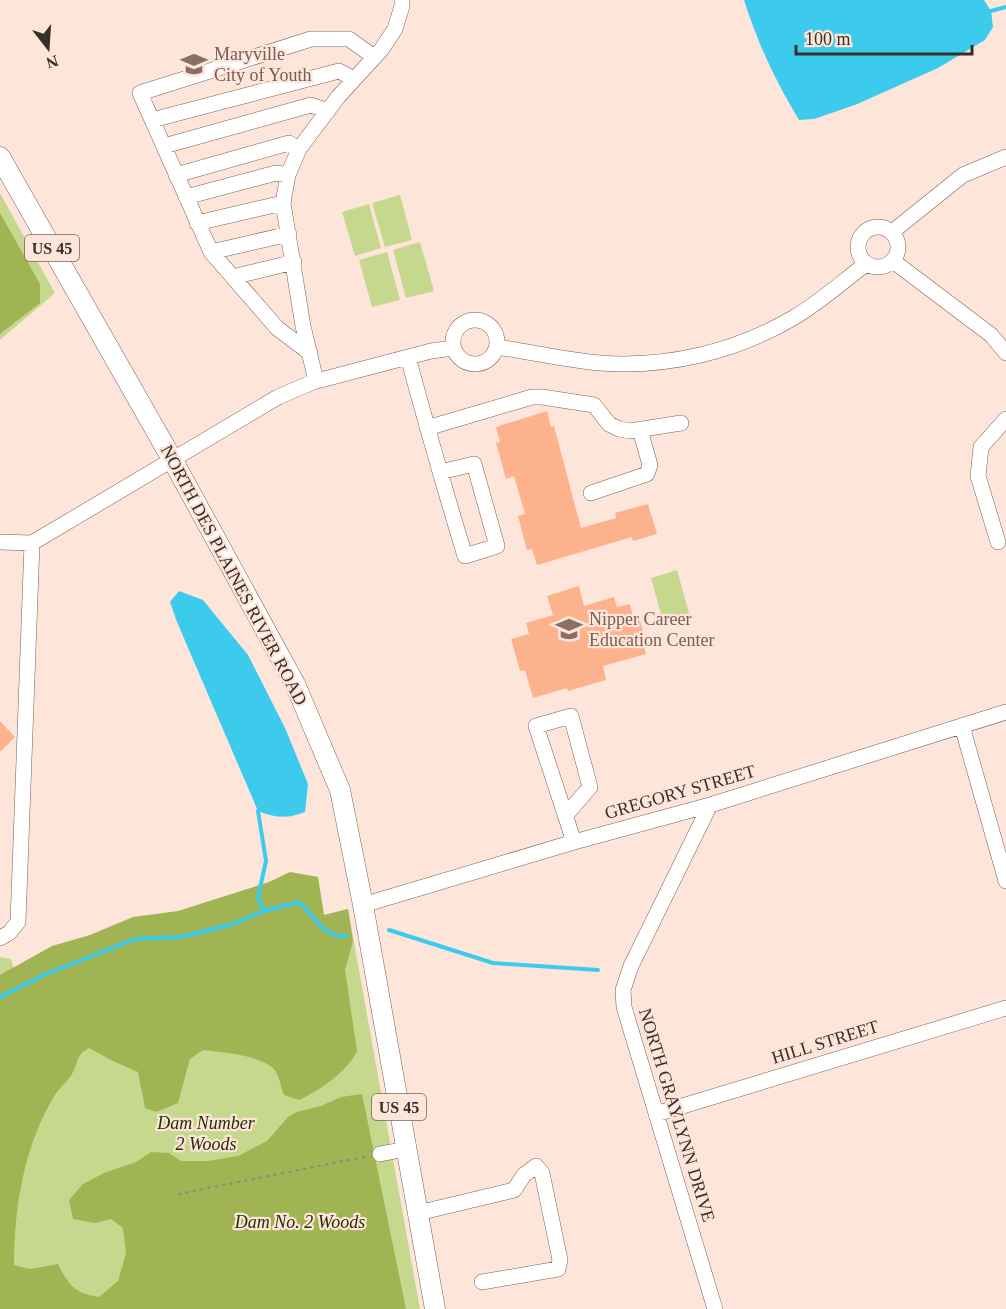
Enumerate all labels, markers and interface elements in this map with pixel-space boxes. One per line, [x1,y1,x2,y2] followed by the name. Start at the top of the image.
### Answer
[18,18,78,78] north arrow
[796,18,972,56] scale bar
[805,29,851,49] text: 100 m
[214,44,312,85] place label: Maryville City of Youth
[179,49,209,79] school or university icon: Maryville City of Youth
[44,52,60,72] text: N
[25,235,79,261] road number: US 45
[157,441,311,709] street label: NORTH DES PLAINES RIVER ROAD
[589,609,714,650] place label: Nipper Career Education Center
[554,614,584,644] school or university icon: Nipper Career Education Center
[602,761,758,823] street label: GREGORY STREET
[635,1006,719,1224] street label: NORTH GRAYLYNN DRIVE
[769,1016,881,1068] street label: HILL STREET
[372,1094,426,1120] road number: US 45
[156,1113,256,1154] park label: Dam Number 2 Woods
[234,1212,365,1232] park label: Dam No. 2 Woods

